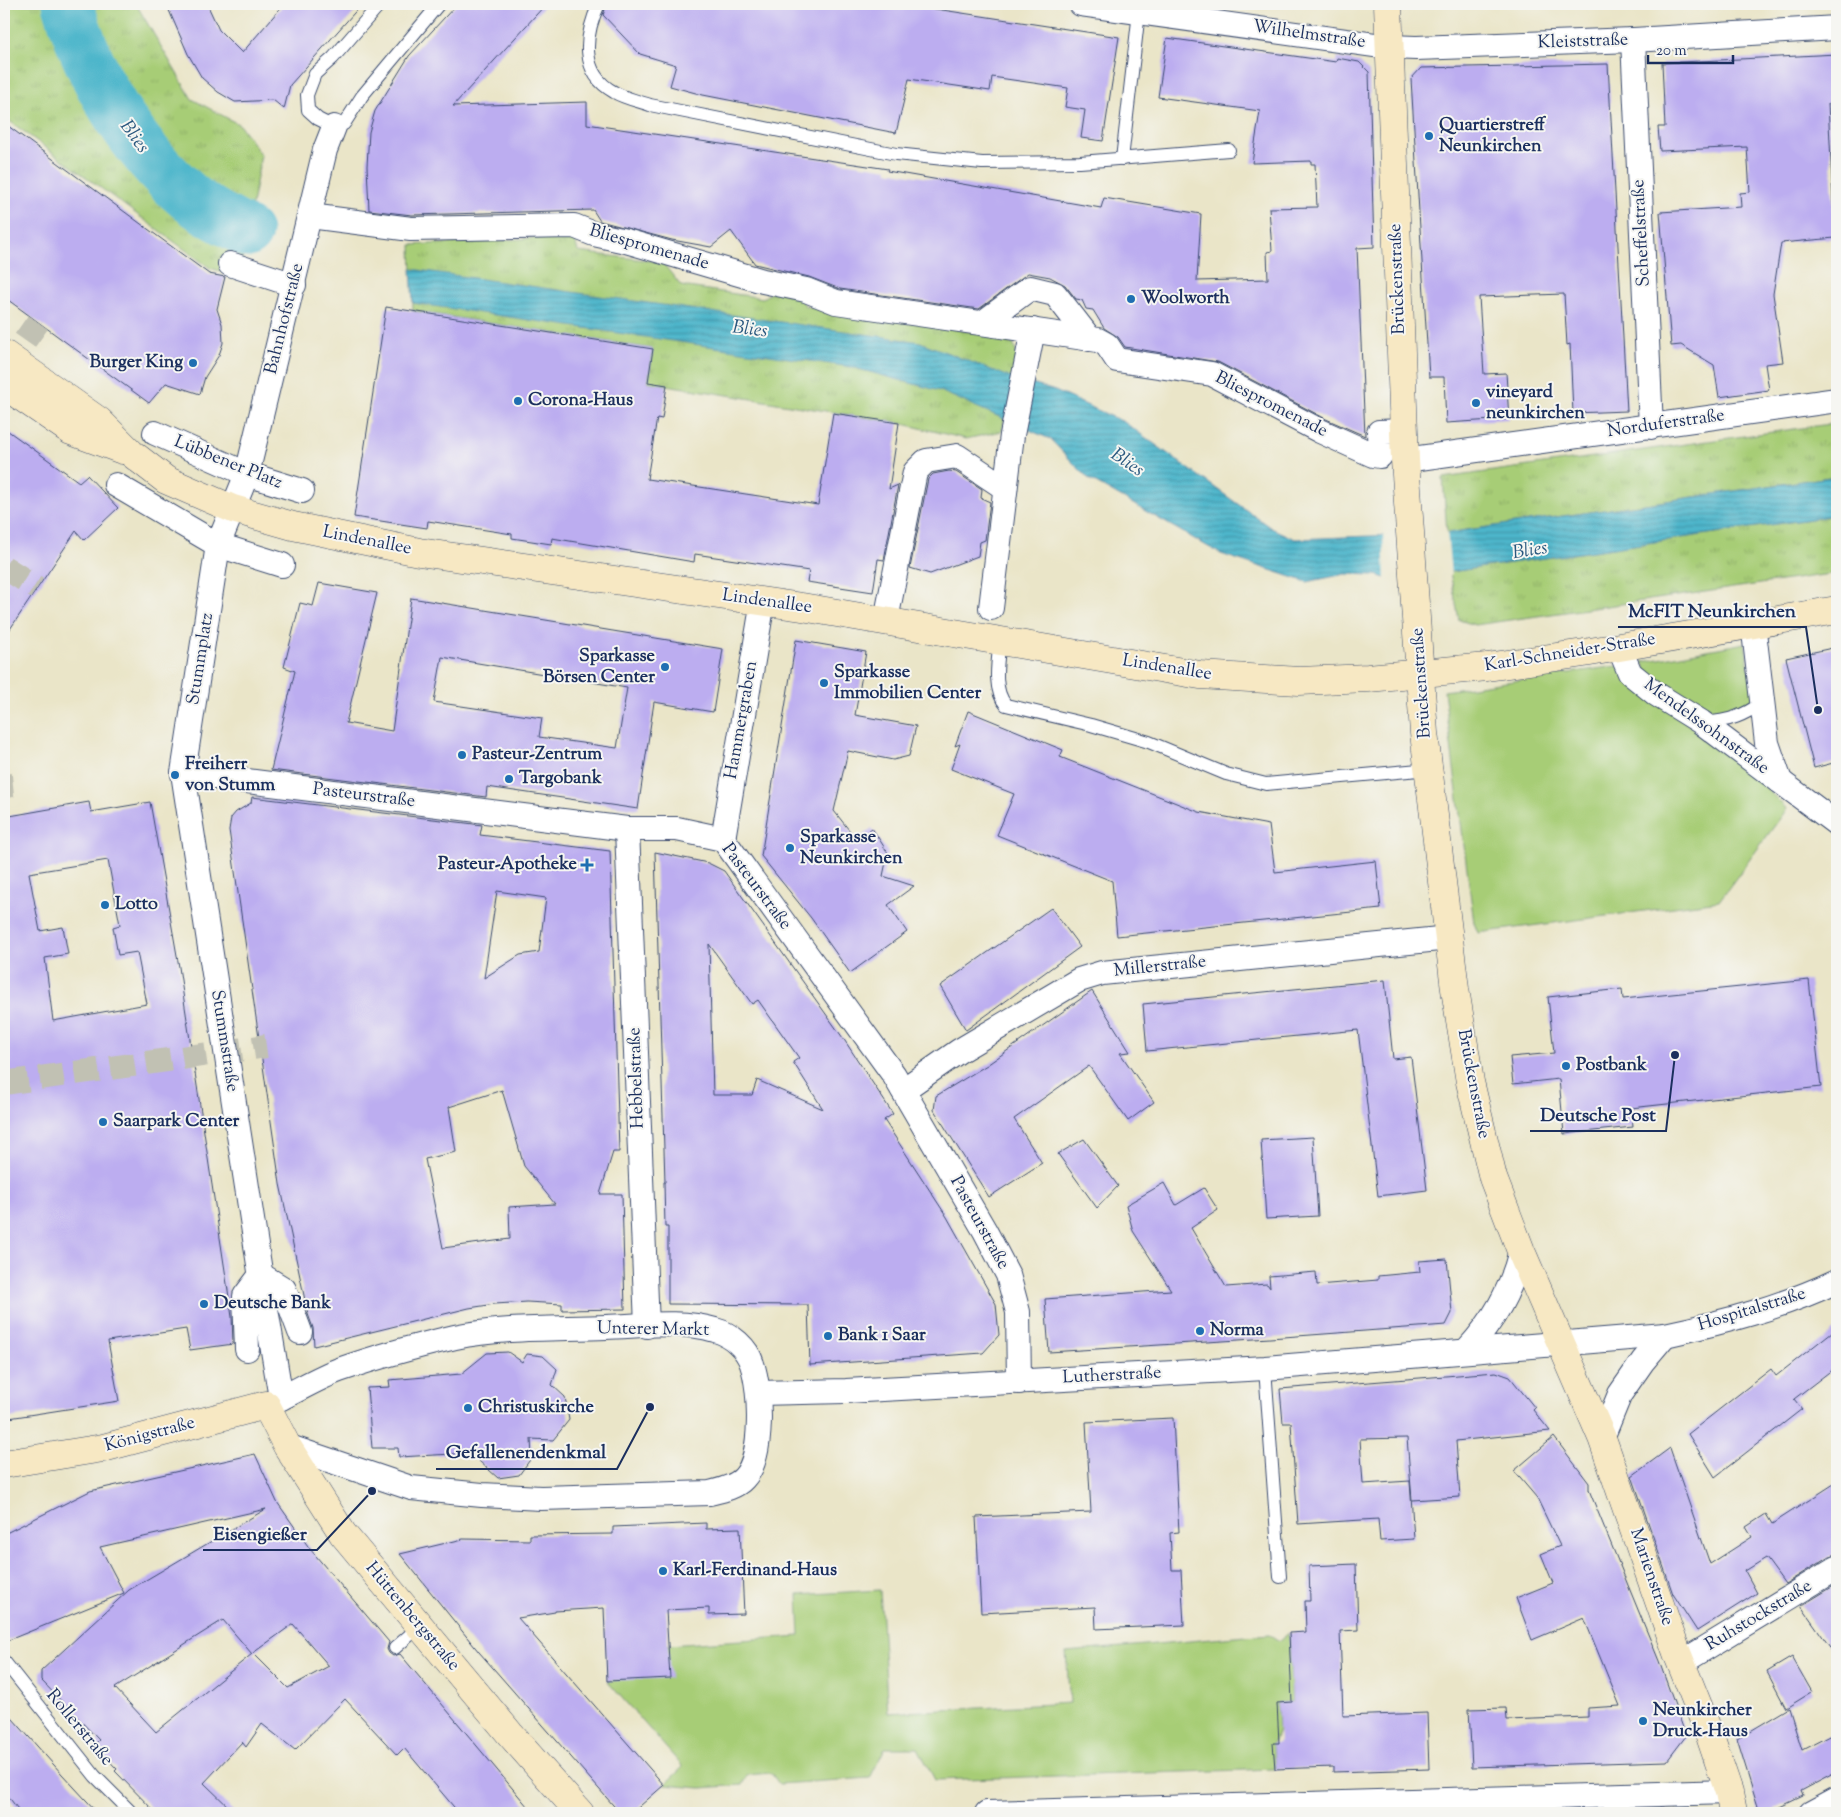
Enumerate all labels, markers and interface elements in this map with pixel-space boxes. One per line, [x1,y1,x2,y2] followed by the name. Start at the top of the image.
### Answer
[1251,14,1367,56] street label: Wilhelmstraße
[1537,27,1629,57] street label: Kleiststraße
[1648,32,1734,64] scale bar
[1656,41,1687,62] text: 20 m
[1439,113,1546,160] place label: Quartierstreff Neunkirchen
[113,115,155,159] water label: Blies
[1423,130,1435,142] marker: Quartierstreff Neunkirchen
[1626,179,1658,287] street label: Scheffelstraße
[586,218,712,278] street label: Bliespromenade
[1383,223,1413,335] street label: Brückenstraße
[259,261,311,377] street label: Bahnhofstraße
[1141,286,1230,312] place label: Woolworth
[1125,293,1137,305] marker: Woolworth
[731,314,769,346] water label: Blies
[89,350,183,376] place label: Burger King
[187,357,199,369] marker: Burger King
[1210,365,1332,445] street label: Bliespromenade
[1486,380,1585,427] place label: vineyard neunkirchen
[528,388,633,414] place label: Corona-Haus
[512,395,524,407] marker: Corona-Haus
[1470,397,1482,409] marker: vineyard neunkirchen
[1606,403,1726,445] street label: Norduferstraße
[170,429,286,497] street label: Lübbener Platz
[1105,442,1149,484] water label: Blies
[320,520,414,562] street label: Lindenallee
[1511,535,1549,567] water label: Blies
[720,583,814,621] street label: Lindenallee
[1618,593,1806,627] callout: McFIT Neunkirchen
[1628,599,1797,626] text: McFIT Neunkirchen
[181,611,221,707] street label: Stummplatz
[1405,627,1439,739] street label: Brückenstraße
[1483,627,1657,679] street label: Karl-Schneider-Straße
[543,644,656,691] place label: Sparkasse Börsen Center
[1120,648,1214,688] street label: Lindenallee
[719,658,765,781] street label: Hammergraben
[834,660,981,707] place label: Sparkasse Immobilien Center
[659,661,671,673] marker: Sparkasse Börsen Center
[1638,672,1774,782] street label: Mendelssohnstraße
[818,677,830,689] marker: Sparkasse Immobilien Center
[472,742,602,768] place label: Pasteur-Zentrum
[456,749,468,761] marker: Pasteur-Zentrum
[185,752,275,799] place label: Freiherr von Stumm
[519,766,602,792] place label: Targobank
[169,769,181,781] marker: Freiherr von Stumm
[503,773,515,785] marker: Targobank
[311,777,417,815] street label: Pasteurstraße
[800,825,903,872] place label: Sparkasse Neunkirchen
[715,838,797,936] street label: Pasteurstraße
[784,842,796,854] marker: Sparkasse Neunkirchen
[438,852,578,878] place label: Pasteur-Apotheke
[581,859,593,871] marker: Pasteur-Apotheke
[115,892,158,918] place label: Lotto
[99,899,111,911] marker: Lotto
[1112,949,1208,985] street label: Millerstraße
[203,988,245,1094] street label: Stummstraße
[622,1027,652,1129] street label: Hebbelstraße
[1450,1027,1496,1141] street label: Brückenstraße
[1576,1053,1647,1079] place label: Postbank
[1560,1060,1572,1072] marker: Postbank
[1530,1097,1666,1131] callout: Deutsche Post
[1540,1103,1656,1130] text: Deutsche Post
[113,1109,240,1135] place label: Saarpark Center
[97,1116,109,1128] marker: Saarpark Center
[943,1172,1015,1274] street label: Pasteurstraße
[1695,1281,1809,1339] street label: Hospitalstraße
[214,1291,331,1317] place label: Deutsche Bank
[198,1298,210,1310] marker: Deutsche Bank
[597,1316,709,1344] street label: Unterer Markt
[1210,1318,1265,1344] place label: Norma
[838,1323,926,1349] place label: Bank 1 Saar
[1194,1325,1206,1337] marker: Norma
[822,1330,834,1342] marker: Bank 1 Saar
[1062,1360,1162,1392] street label: Lutherstraße
[478,1395,594,1421] place label: Christuskirche
[462,1402,474,1414] marker: Christuskirche
[102,1410,198,1460] street label: Königstraße
[436,1435,617,1469] callout: Gefallenendenkmal
[446,1440,607,1467] text: Gefallenendenkmal
[203,1516,317,1550] callout: Eisengießer
[213,1522,308,1549] text: Eisengießer
[1622,1525,1680,1629] street label: Marienstraße
[358,1557,466,1677] street label: Hüttenbergstraße
[673,1558,837,1584] place label: Karl-Ferdinand-Haus
[657,1565,669,1577] marker: Karl-Ferdinand-Haus
[1701,1574,1817,1658] street label: Ruhstockstraße
[39,1684,119,1772] street label: Rollerstraße
[1653,1698,1752,1745] place label: Neunkircher Druck-Haus
[1637,1715,1649,1727] marker: Neunkircher Druck-Haus

